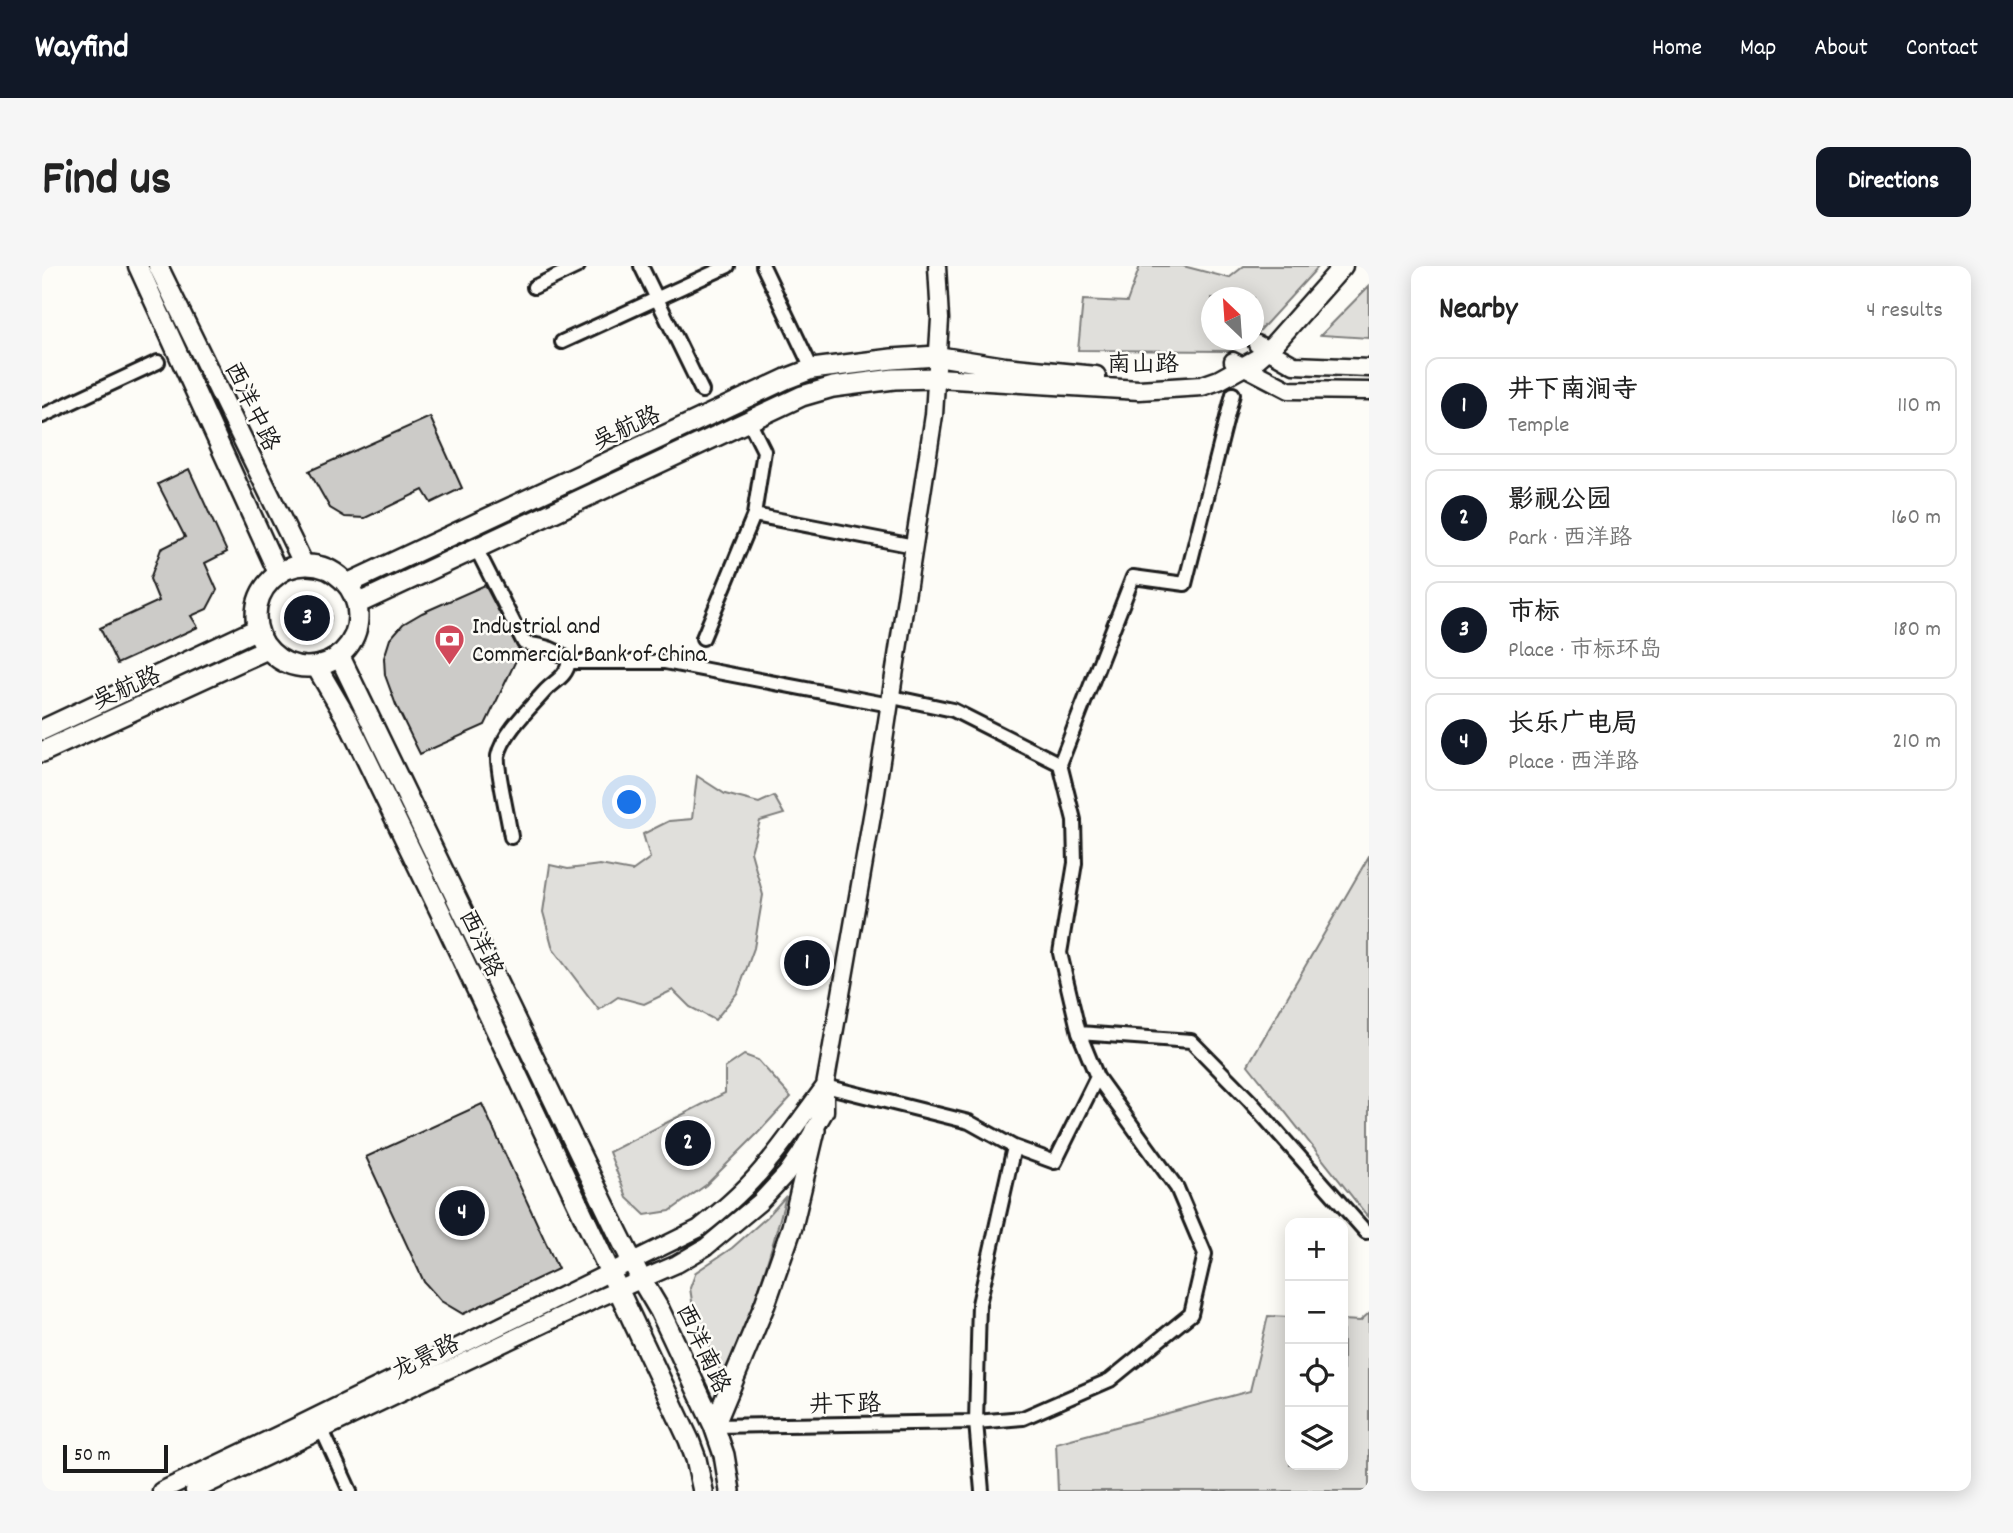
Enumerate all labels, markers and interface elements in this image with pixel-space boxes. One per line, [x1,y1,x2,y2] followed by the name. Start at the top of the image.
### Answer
[35,26,129,73] text: Wayfind
[1652,32,1702,66] text: Home
[1740,32,1776,66] text: Map
[1814,32,1868,66] text: About
[1906,32,1978,66] text: Contact
[42,147,171,217] text: Find us
[1816,147,1971,217] button: Directions
[1201,287,1264,350] north arrow
[1439,290,1517,333] text: Nearby
[1866,295,1943,328] text: 4 results
[1107,349,1179,383] street label: 南山路
[214,357,287,458] street label: 西洋中路
[1508,373,1638,410] text: 井下南涧寺
[1461,390,1467,423] text: 1
[1897,390,1941,423] text: 110 m
[587,399,667,460] street label: 吴航路
[1508,410,1569,443] text: Temple
[1508,483,1612,520] text: 影视公园
[1459,502,1469,535] text: 2
[1891,502,1941,535] text: 160 m
[1508,523,1632,556] text: Park · 西洋路
[284,592,330,644] pin: 3
[1508,595,1560,632] text: 市标
[472,611,707,673] place label: Industrial and Commercial Bank of China
[1459,614,1469,647] text: 3
[1893,614,1941,647] text: 180 m
[432,622,466,666] bank icon: Industrial and Commercial Bank of China
[1508,635,1662,668] text: Place · 市标环岛
[87,660,167,720] street label: 吴航路
[1508,707,1638,744] text: 长乐广电局
[1459,726,1469,759] text: 4
[1892,726,1941,759] text: 210 m
[1508,747,1639,780] text: Place · 西洋路
[612,785,646,819] your location
[449,904,510,984] street label: 西洋路
[784,937,830,989] pin: 1
[665,1117,711,1169] pin: 2
[439,1187,485,1239] pin: 4
[1285,1218,1348,1470] map controls
[1285,1218,1348,1281] button: +
[1285,1281,1348,1344] button: −
[666,1299,737,1400] street label: 西洋南路
[387,1328,466,1390] street label: 龙景路
[1285,1344,1348,1407] button: locate
[809,1388,881,1424] street label: 井下路
[1285,1407,1348,1470] button: layers
[63,1442,168,1474] scale bar
[74,1443,111,1470] text: 50 m

